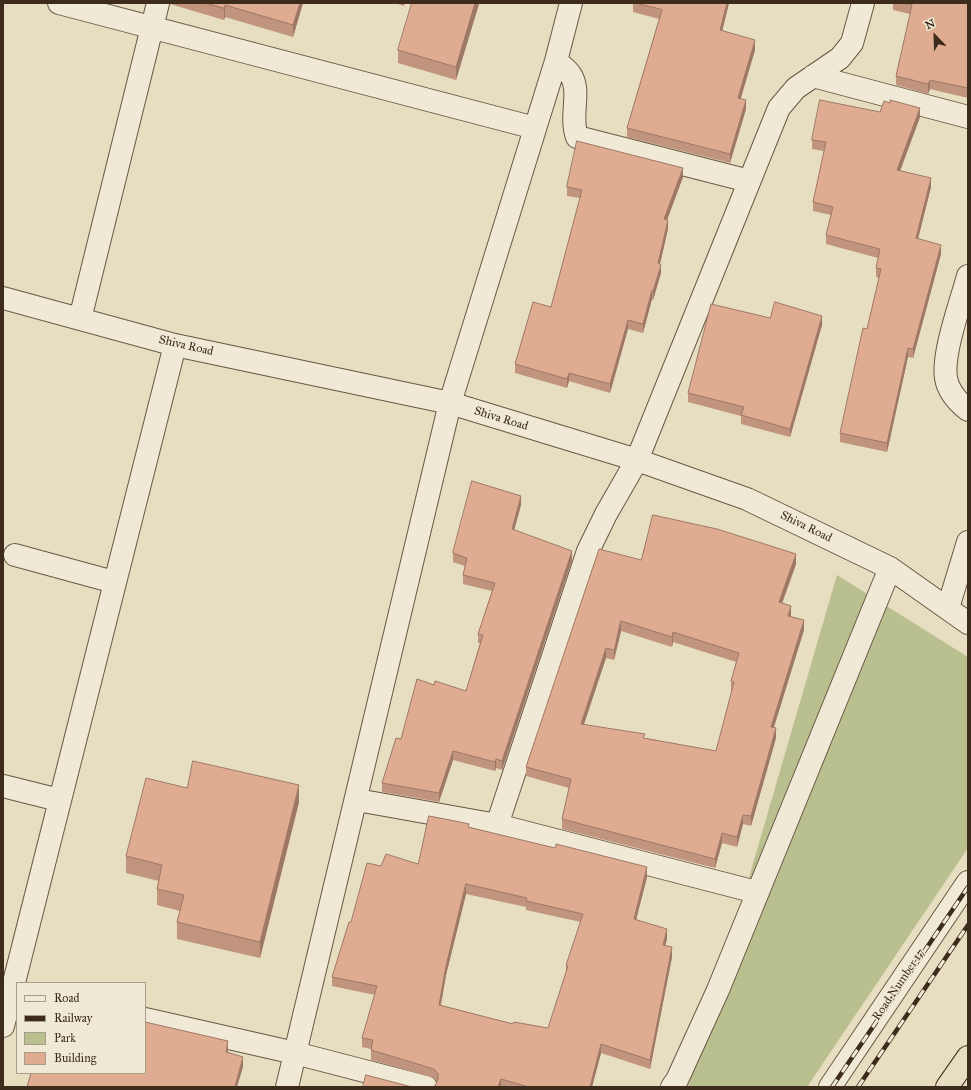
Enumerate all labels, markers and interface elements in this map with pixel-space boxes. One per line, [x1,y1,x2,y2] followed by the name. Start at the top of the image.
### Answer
[915,16,955,56] north arrow
[923,17,937,32] text: N
[157,333,215,359] street label: Shiva Road
[472,404,530,434] street label: Shiva Road
[778,508,834,546] street label: Shiva Road
[870,946,928,1024] street label: Road Number 17
[16,982,146,1074] legend
[54,991,80,1005] text: Road
[54,1011,92,1025] text: Railway
[54,1031,76,1045] text: Park
[54,1051,96,1065] text: Building

